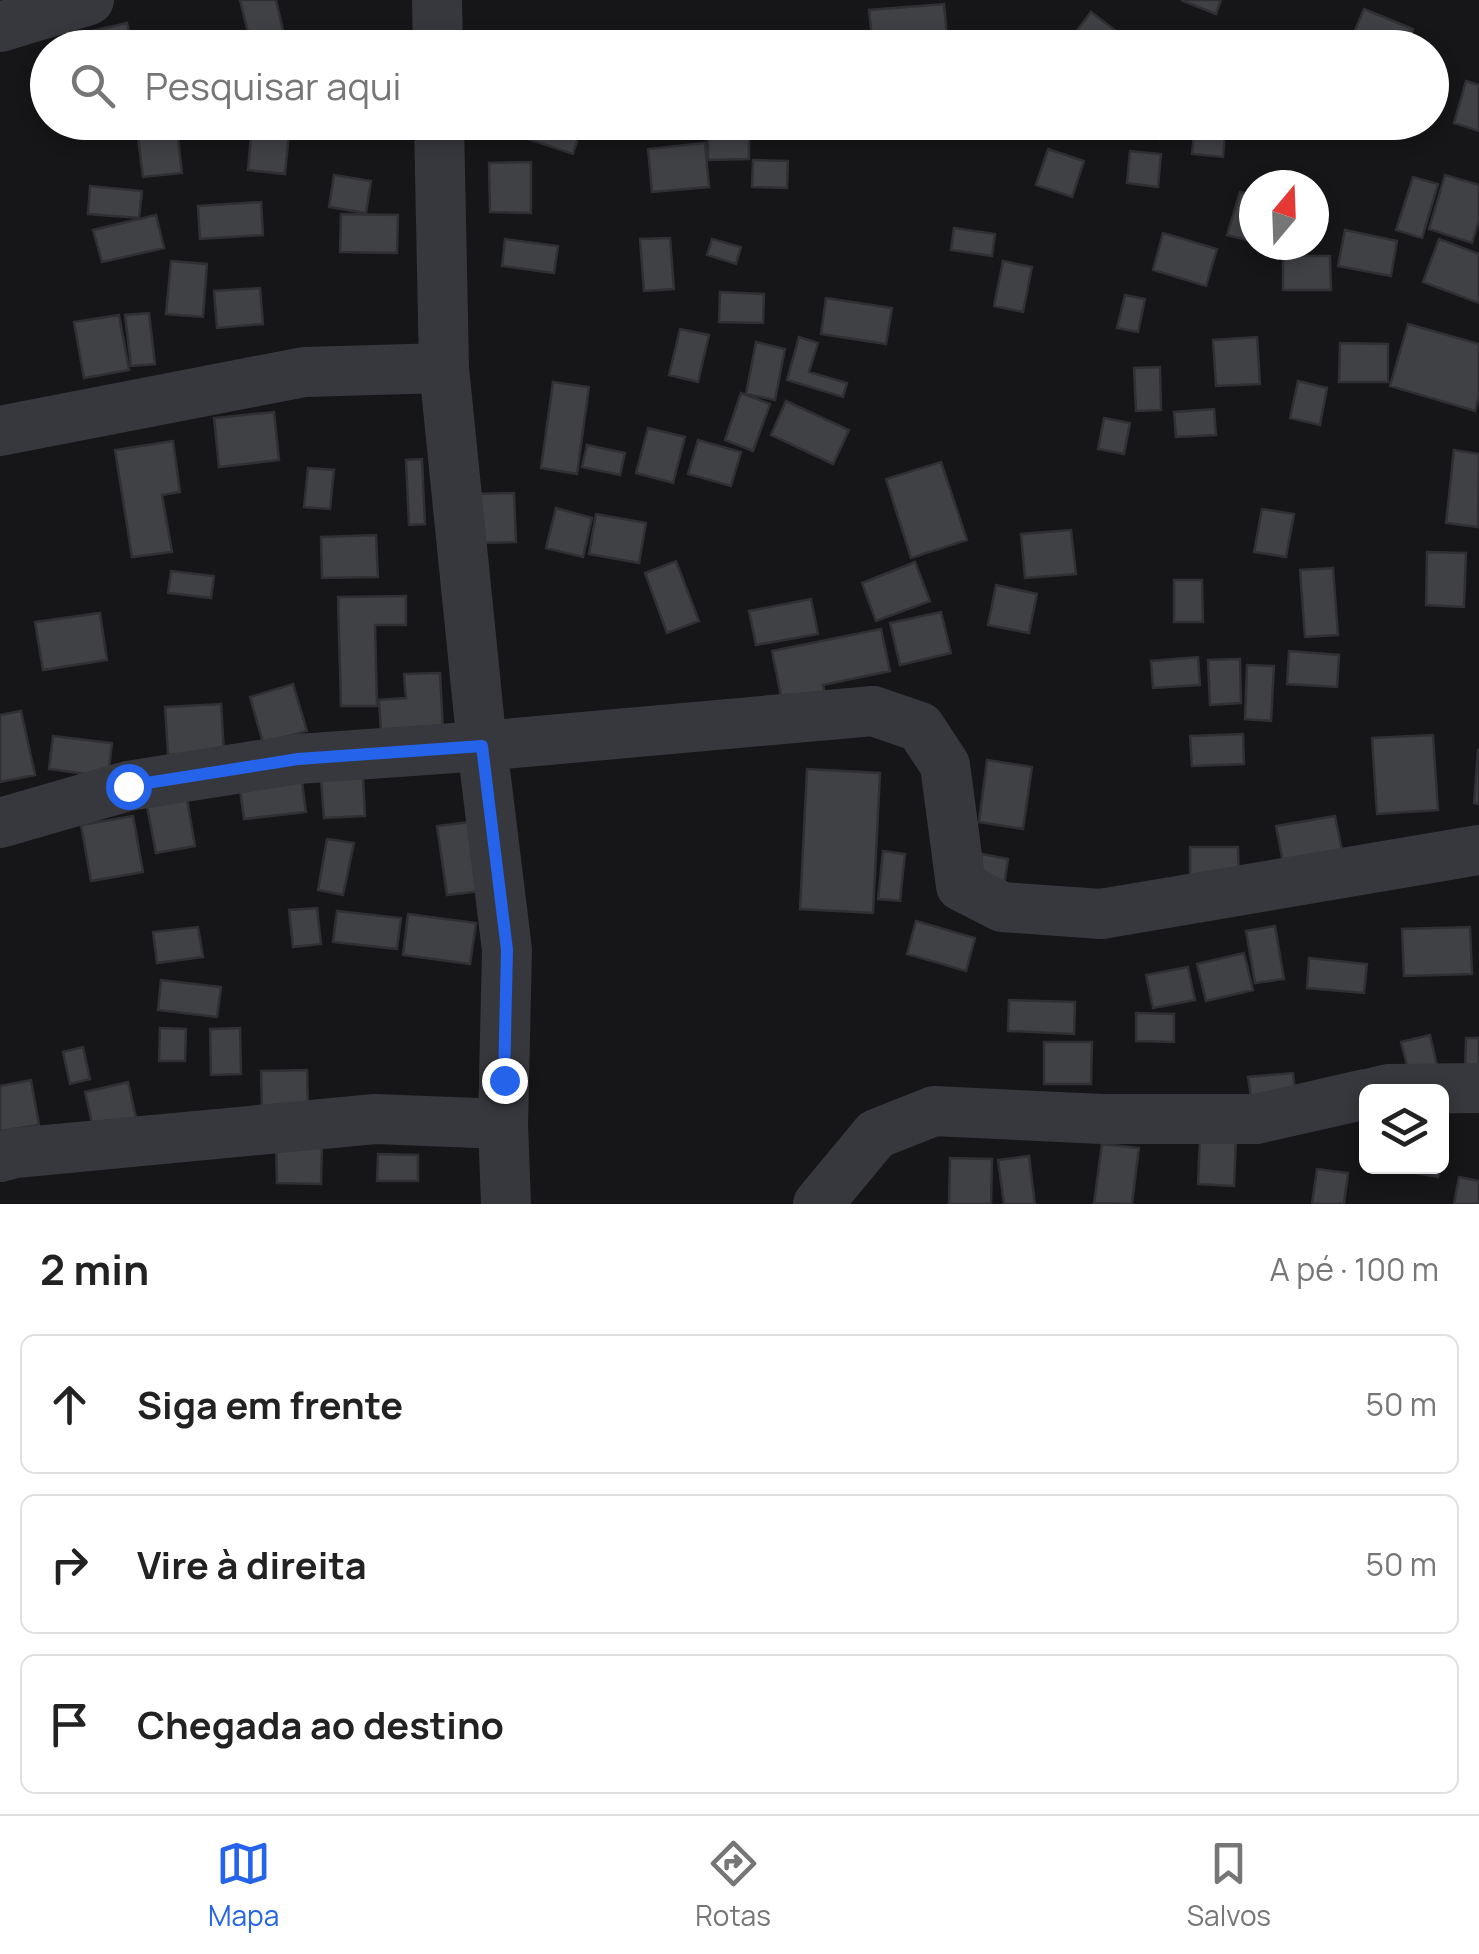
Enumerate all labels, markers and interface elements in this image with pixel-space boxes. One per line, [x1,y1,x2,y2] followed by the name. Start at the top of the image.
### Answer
[30,30,1449,140] search box
[65,58,120,113] icon: search
[145,59,401,111] text: Pesquisar aqui
[1239,170,1329,260] north arrow
[106,764,152,810] route start
[482,1058,528,1104] route end
[1359,1084,1449,1174] map controls
[1359,1084,1449,1174] button: layers
[40,1240,149,1298] text: 2 min
[1270,1247,1439,1291] text: A pé · 100 m
[42,1377,97,1432] icon: ahead
[137,1378,403,1430] text: Siga em frente
[1365,1382,1437,1426] text: 50 m
[42,1537,97,1592] icon: right
[137,1538,367,1590] text: Vire à direita
[1365,1542,1437,1586] text: 50 m
[42,1697,97,1752] icon: arrive
[137,1698,504,1750] text: Chegada ao destino
[208,1836,279,1934] tab: Mapa
[695,1836,771,1934] tab: Rotas
[1187,1836,1271,1934] tab: Salvos

